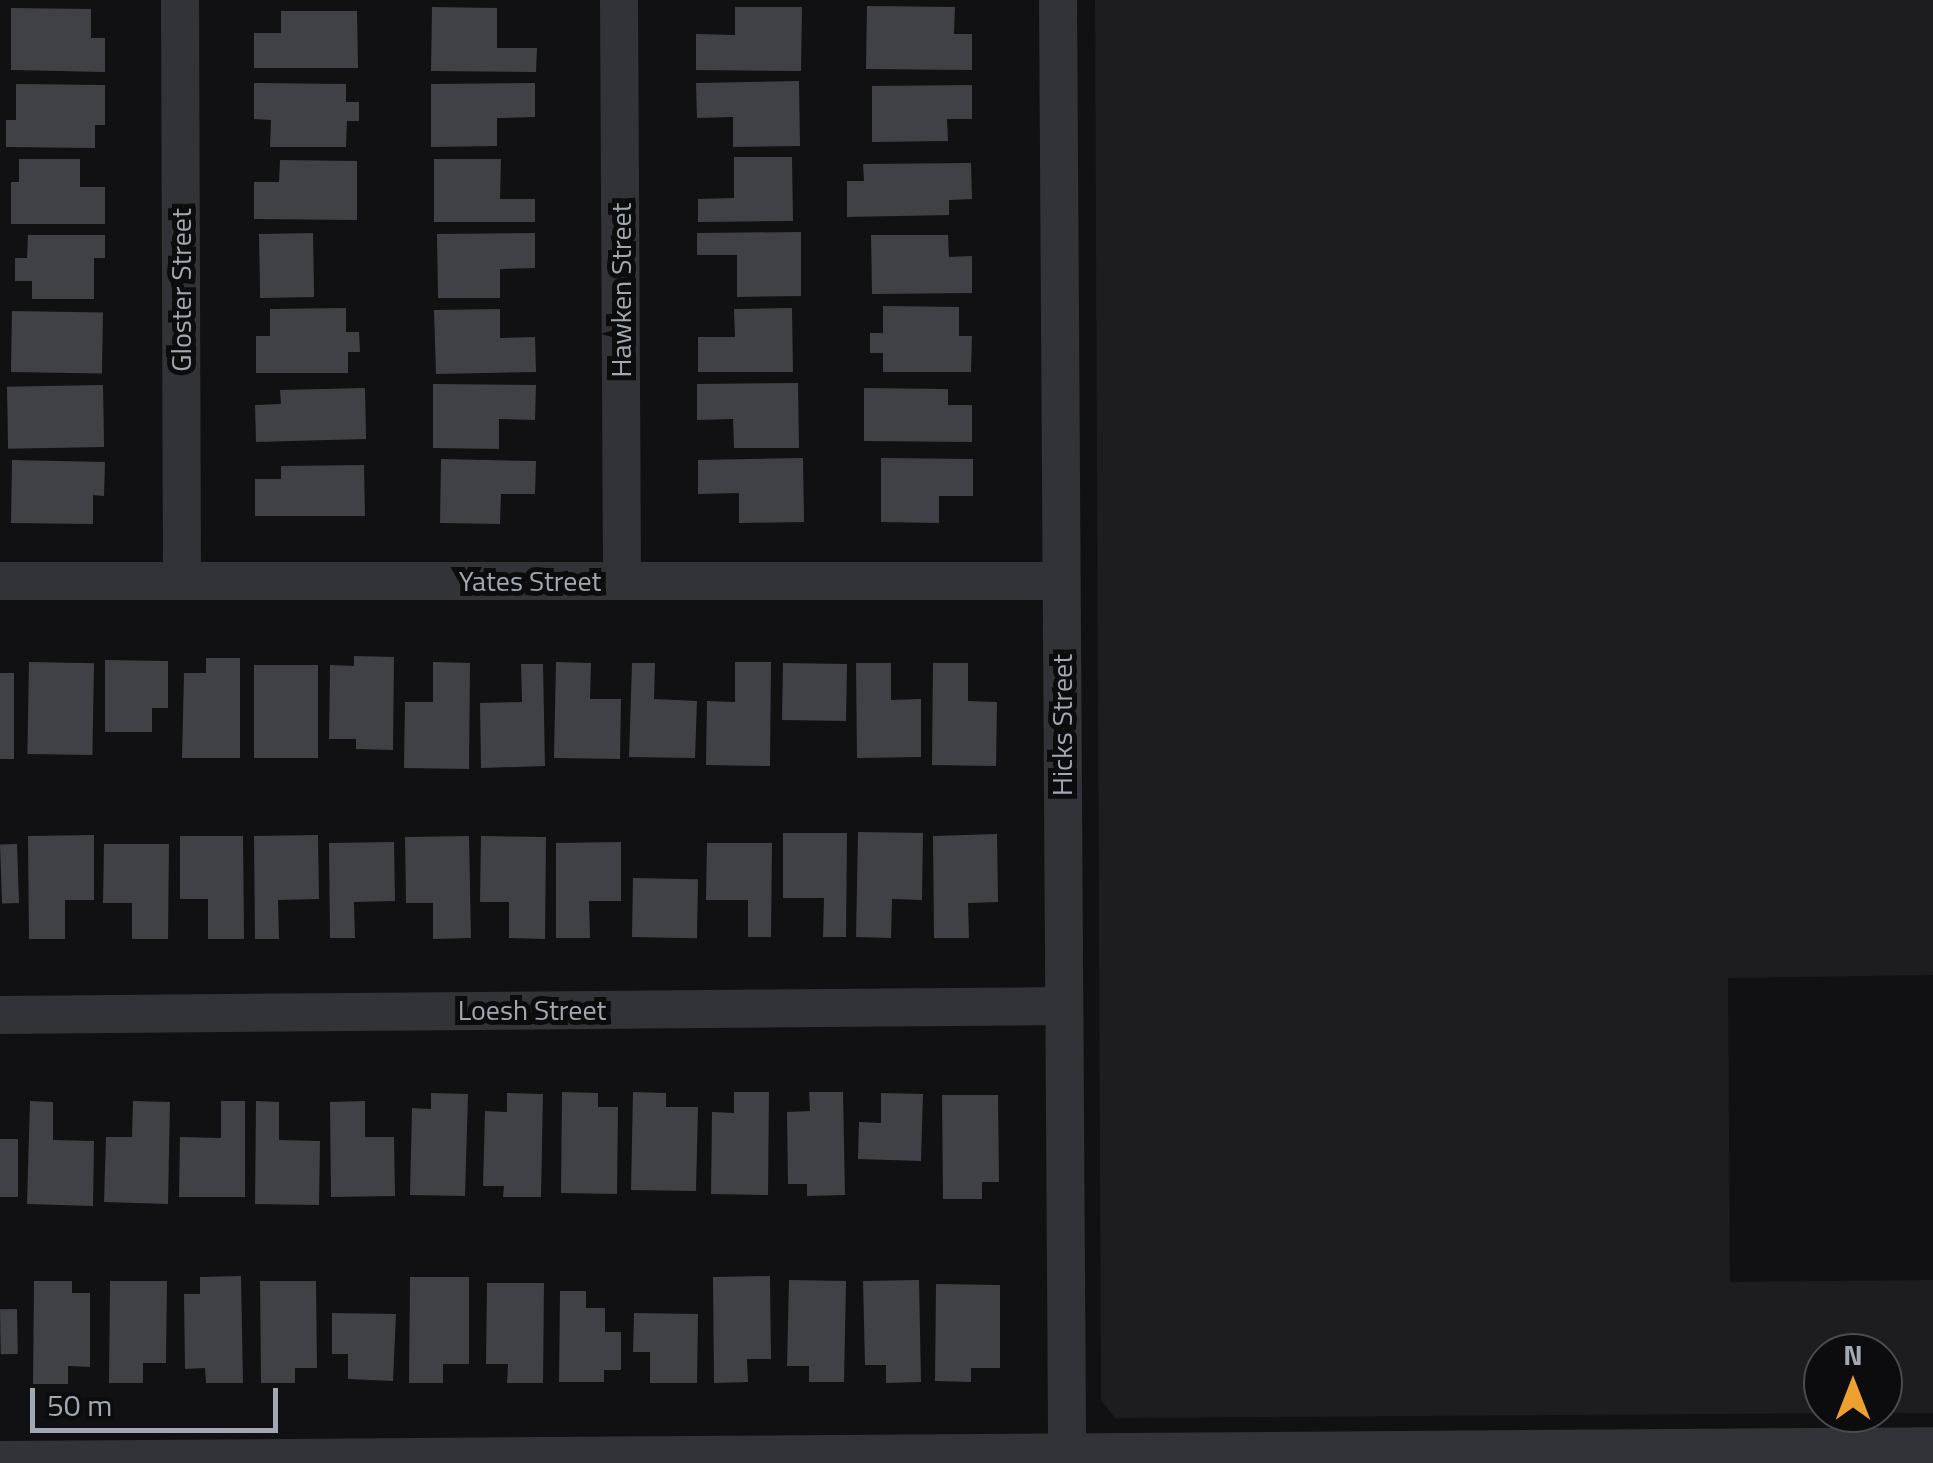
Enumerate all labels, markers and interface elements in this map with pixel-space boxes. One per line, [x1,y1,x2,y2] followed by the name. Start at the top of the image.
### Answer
[604,203,638,377] street label: Hawken Street
[164,208,198,372] street label: Gloster Street
[459,564,601,598] street label: Yates Street
[1045,654,1079,796] street label: Hicks Street
[458,993,606,1027] street label: Loesh Street
[1803,1333,1903,1433] north arrow
[1843,1333,1863,1376] text: N
[35,1368,282,1430] scale bar
[47,1382,112,1428] text: 50 m

